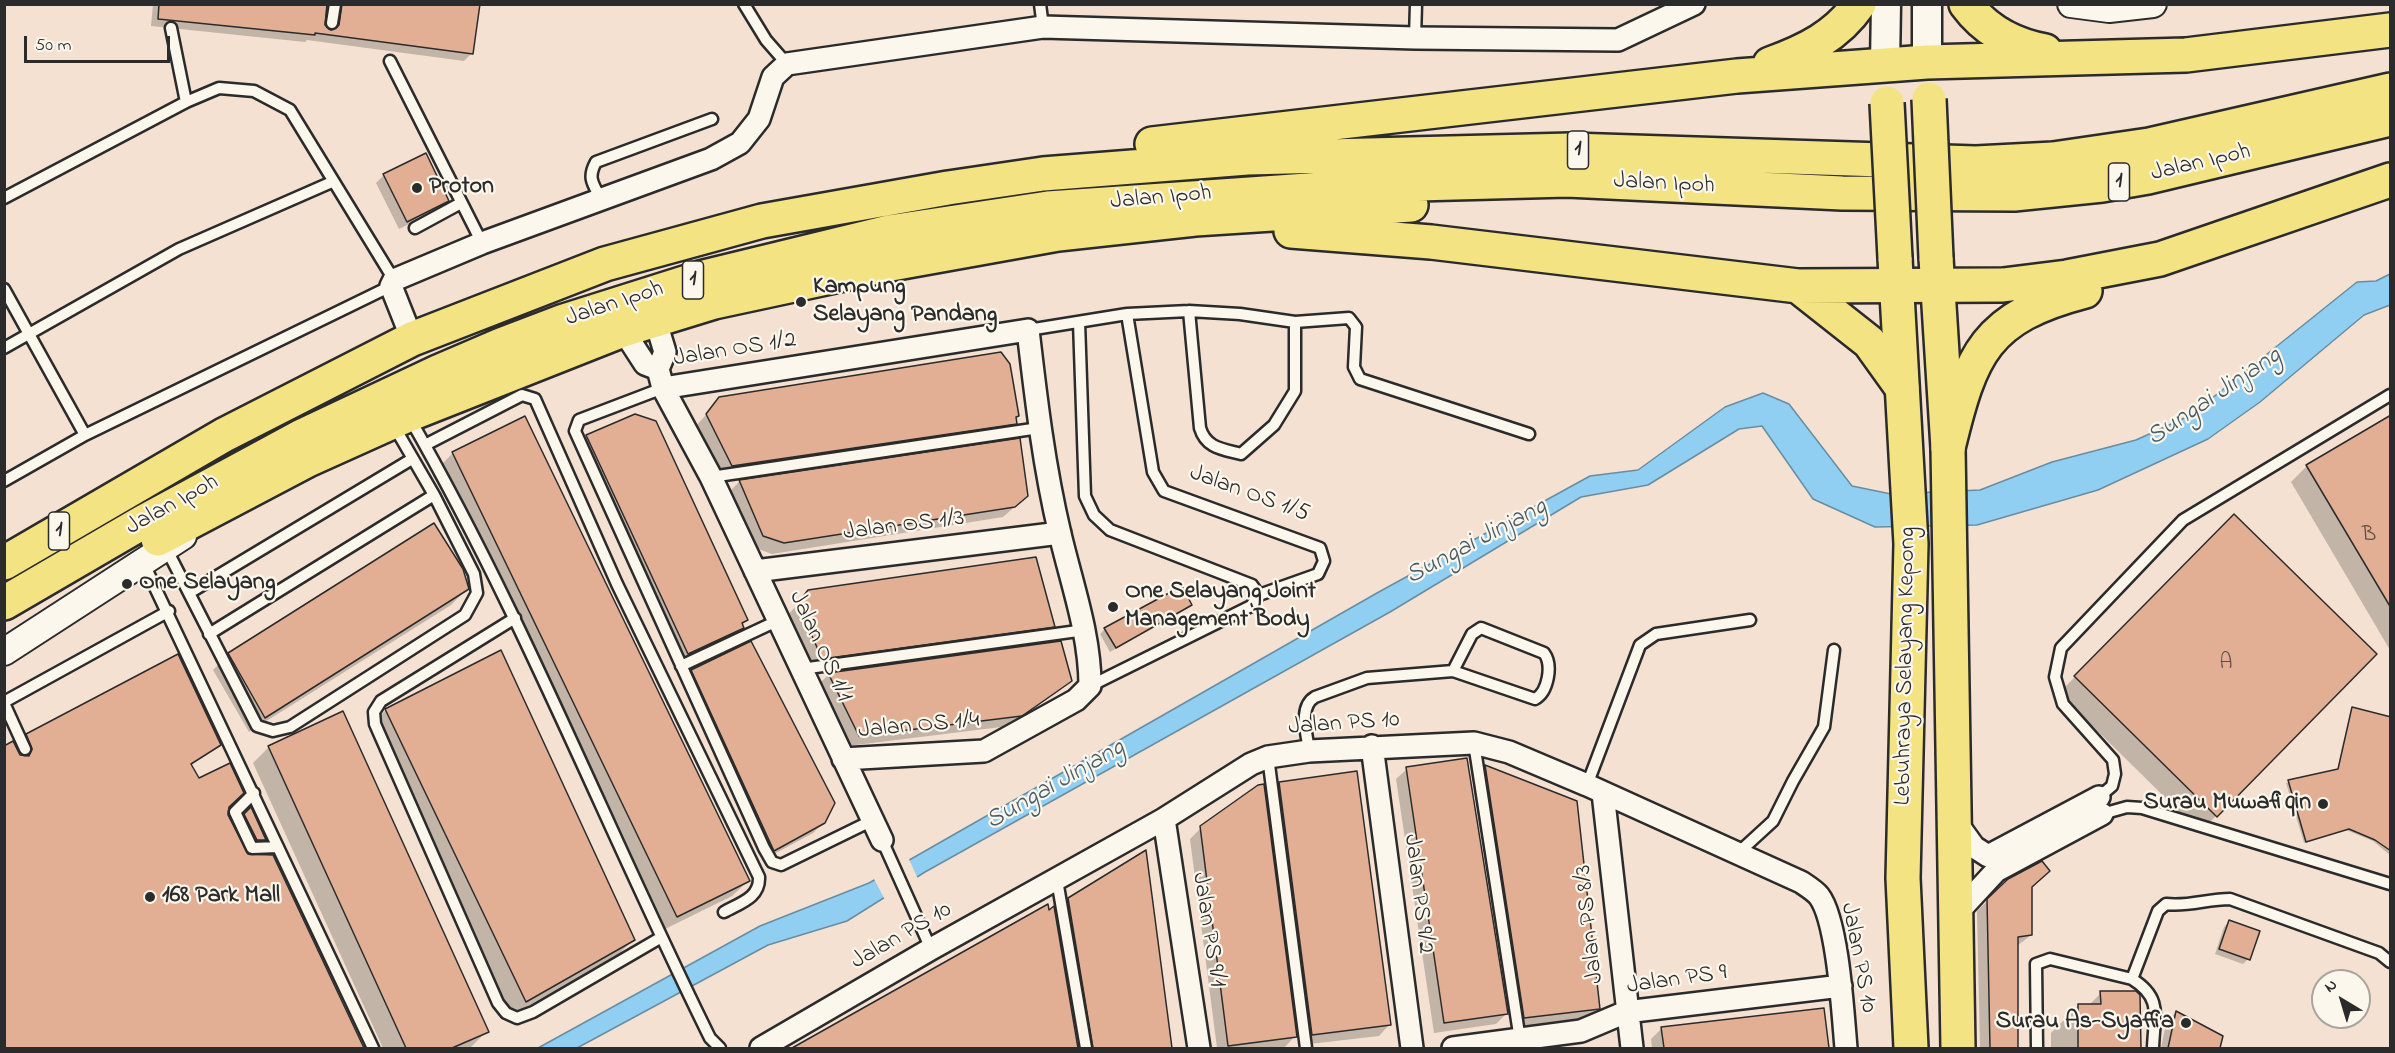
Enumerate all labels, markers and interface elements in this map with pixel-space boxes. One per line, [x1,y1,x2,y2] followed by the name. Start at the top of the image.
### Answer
[27,24,172,62] scale bar
[35,33,72,59] text: 50 m
[1568,131,1588,169] road number: 1
[2148,139,2254,189] street label: Jalan Ipoh
[2108,163,2130,201] road number: 1
[1613,168,1715,202] street label: Jalan Ipoh
[429,174,494,202] place label: Proton
[1109,180,1213,218] street label: Jalan Ipoh
[410,181,424,195] marker: Proton
[682,261,704,299] road number: 1
[813,274,997,330] place label: Kampung Selayang Pandang
[562,276,668,334] street label: Jalan Ipoh
[794,295,808,309] marker: Kampung Selayang Pandang
[672,327,798,375] street label: Jalan OS 1/2
[2142,342,2288,454] water label: Sungai Jinjang
[1185,460,1313,530] street label: Jalan OS 1/5
[122,469,224,543] street label: Jalan Ipoh
[1401,493,1553,593] water label: Sungai Jinjang
[842,505,966,549] street label: Jalan OS 1/3
[48,512,70,550] road number: 1
[2362,524,2376,550] house number: B
[1890,526,1924,806] street label: Lebuhraya Selayang Kepong
[139,570,275,598] place label: One Selayang
[120,577,134,591] marker: One Selayang
[1125,579,1316,635] place label: One Selayang Joint Management Body
[781,587,857,707] street label: Jalan OS 1/1
[1106,600,1120,614] marker: One Selayang Joint Management Body
[2220,652,2232,678] house number: A
[857,707,981,747] street label: Jalan OS 1/4
[1287,707,1401,743] street label: Jalan PS 10
[981,734,1131,838] water label: Sungai Jinjang
[2143,790,2311,818] place label: Surau Muwafiqin
[2316,797,2330,811] marker: Surau Muwafiqin
[1395,833,1439,955] street label: Jalan PS 9/2
[1570,863,1612,985] street label: Jalan PS 8/3
[1184,871,1230,989] street label: Jalan PS 9/1
[162,883,280,911] place label: 168 Park Mall
[143,890,157,904] marker: 168 Park Mall
[847,897,957,977] street label: Jalan PS 10
[1832,901,1882,1015] street label: Jalan PS 10
[1625,960,1729,1002] street label: Jalan PS 9
[2311,969,2371,1029] north arrow
[2320,974,2343,999] text: N
[1996,1009,2174,1037] place label: Surau As-Syaffia
[2179,1016,2193,1030] marker: Surau As-Syaffia

